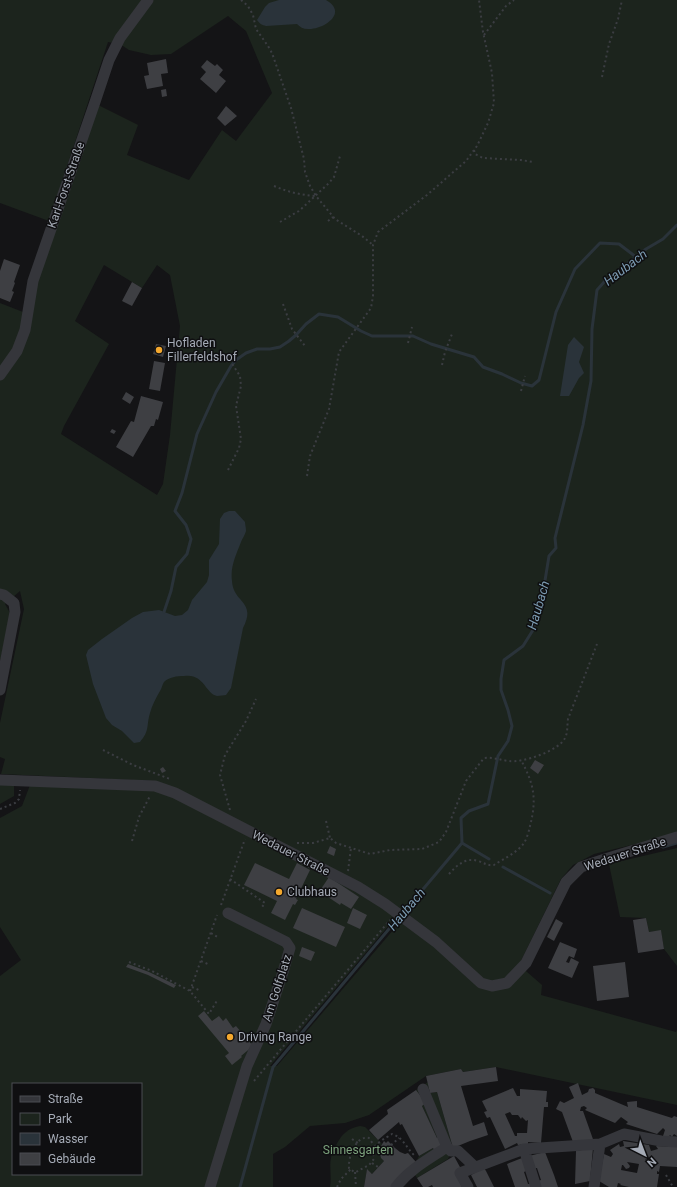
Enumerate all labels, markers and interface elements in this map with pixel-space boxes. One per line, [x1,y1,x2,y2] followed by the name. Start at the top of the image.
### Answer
[45,140,87,230] street label: Karl-Forst-Straße
[601,246,650,289] water label: Haubach
[167,336,238,364] place label: Hofladen Fillerfeldshof
[154,345,164,355] marker: Hofladen Fillerfeldshof
[524,579,553,631] water label: Haubach
[250,827,332,879] street label: Wedauer Straße
[582,834,668,874] street label: Wedauer Straße
[287,885,337,899] place label: Clubhaus
[384,885,428,933] water label: Haubach
[274,887,284,897] marker: Clubhaus
[260,953,294,1023] street label: Am Golfplatz
[238,1030,312,1044] place label: Driving Range
[225,1032,235,1042] marker: Driving Range
[12,1083,142,1175] legend
[48,1092,83,1106] text: Straße
[48,1112,73,1126] text: Park
[48,1132,88,1146] text: Wasser
[625,1135,665,1175] north arrow
[323,1143,393,1157] park label: Sinnesgarten
[48,1152,96,1166] text: Gebäude
[644,1155,659,1170] text: N

